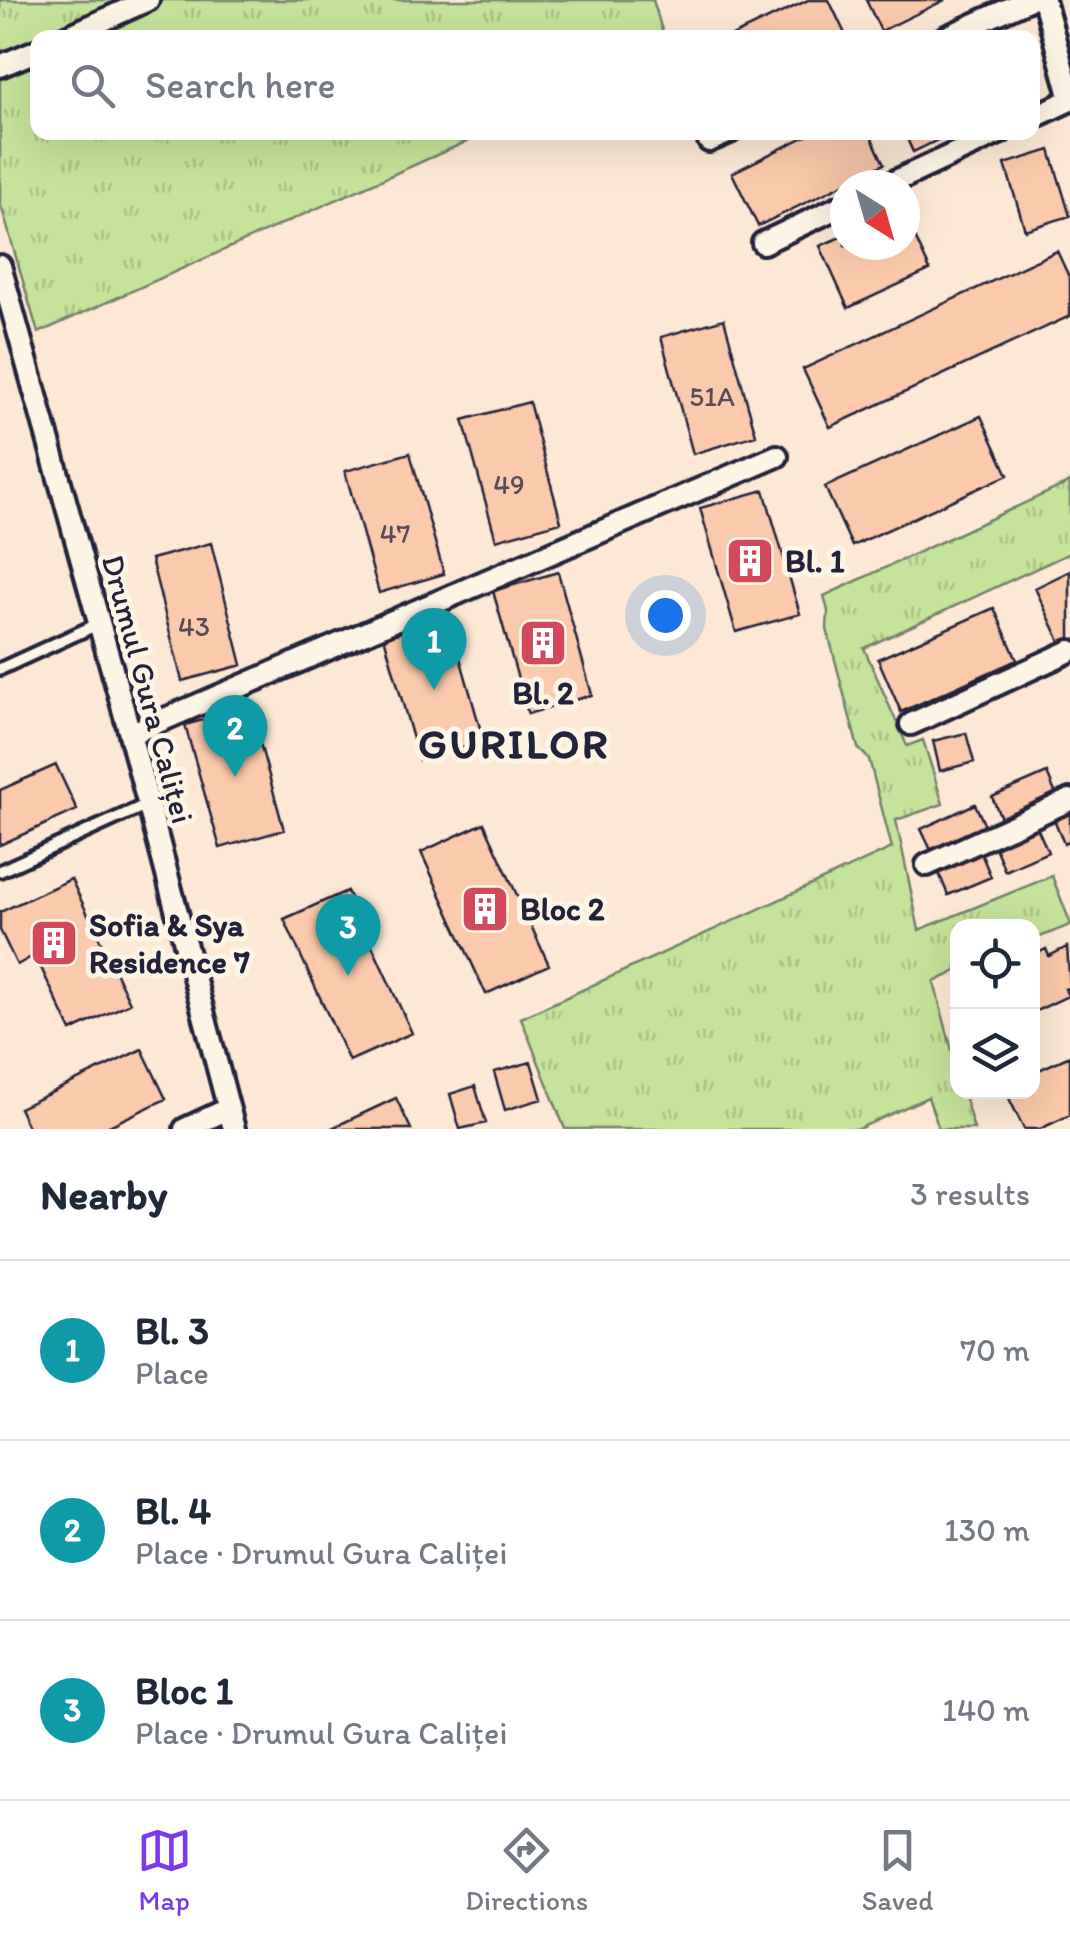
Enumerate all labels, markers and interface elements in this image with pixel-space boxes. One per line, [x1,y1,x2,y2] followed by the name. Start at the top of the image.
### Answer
[30,30,1040,140] search box
[65,58,120,113] icon: search
[145,62,336,108] text: Search here
[830,170,920,260] north arrow
[689,379,735,413] house number: 51A
[493,467,525,501] house number: 49
[380,516,410,550] house number: 47
[724,535,776,587] building icon: Bl. 1
[785,542,845,580] place label: Bl. 1
[94,551,202,827] street label: Drumul Gura Caliței
[640,590,691,641] your location
[402,608,466,690] pin: 1
[178,609,210,643] house number: 43
[517,617,569,669] building icon: Bl. 2
[512,674,574,712] place label: Bl. 2
[202,694,268,777] pin: 2
[418,718,610,769] district label: GURILOR
[459,883,511,935] building icon: Bloc 2
[520,890,605,928] place label: Bloc 2
[316,894,380,976] pin: 3
[89,906,250,981] place label: Sofia & Sya Residence 7
[28,917,80,969] building icon: Sofia & Sya Residence 7
[950,919,1040,1099] map controls
[950,919,1040,1009] button: locate
[950,1009,1040,1099] button: layers
[40,1169,167,1220] text: Nearby
[910,1175,1030,1213] text: 3 results
[135,1308,209,1354] text: Bl. 3
[65,1331,80,1369] text: 1
[960,1331,1030,1369] text: 70 m
[135,1354,209,1392] text: Place
[135,1488,211,1534] text: Bl. 4
[64,1511,81,1549] text: 2
[944,1511,1030,1549] text: 130 m
[135,1534,507,1572] text: Place · Drumul Gura Caliței
[135,1668,233,1714] text: Bloc 1
[64,1691,81,1729] text: 3
[942,1691,1030,1729] text: 140 m
[135,1714,507,1752] text: Place · Drumul Gura Caliței
[137,1823,192,1917] tab: Map
[465,1823,588,1917] tab: Directions
[862,1823,933,1917] tab: Saved

